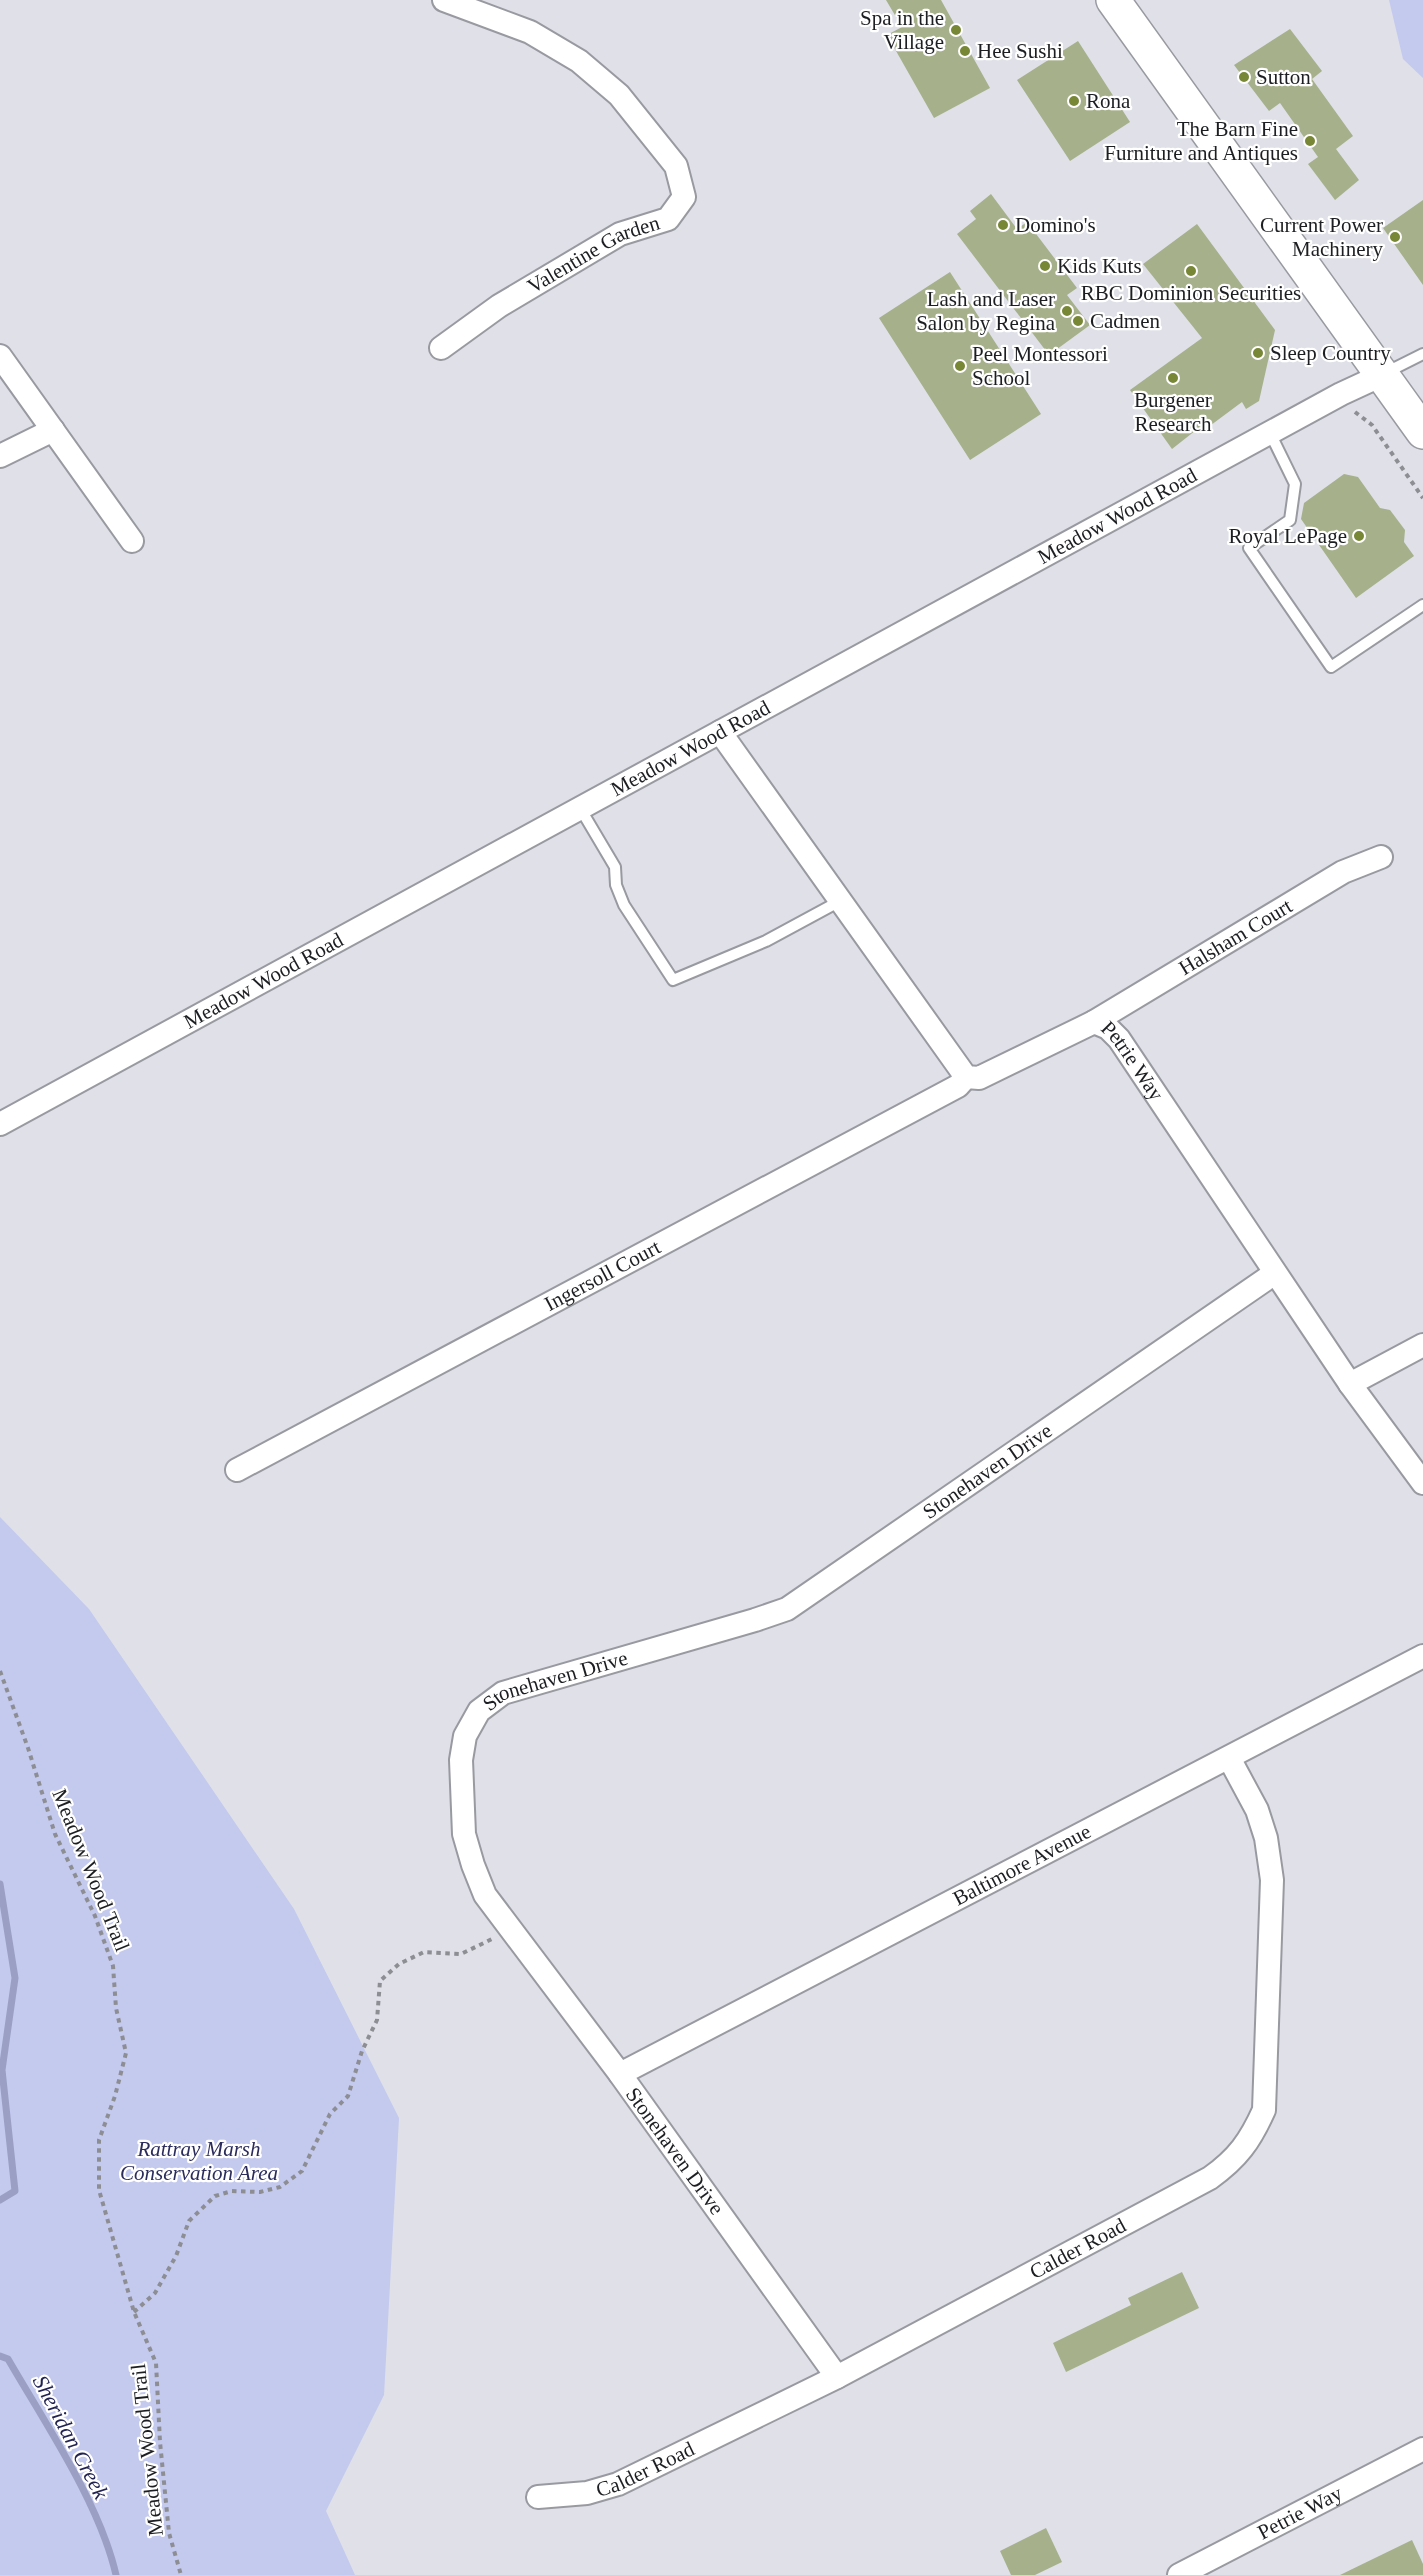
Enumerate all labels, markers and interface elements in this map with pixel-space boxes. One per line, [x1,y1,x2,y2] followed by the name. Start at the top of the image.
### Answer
[860,6,944,54] place label: Spa in the Village
[949,23,963,37] marker: Spa in the Village
[977,39,1063,63] place label: Hee Sushi
[958,44,972,58] marker: Hee Sushi
[1256,65,1311,89] place label: Sutton
[1237,70,1251,84] marker: Sutton
[1086,89,1131,113] place label: Rona
[1067,94,1081,108] marker: Rona
[1104,117,1298,165] place label: The Barn Fine Furniture and Antiques
[1303,134,1317,148] marker: The Barn Fine Furniture and Antiques
[523,210,663,298] street label: Valentine Garden
[1015,213,1096,237] place label: Domino's
[1260,213,1383,261] place label: Current Power Machinery
[996,218,1010,232] marker: Domino's
[1388,230,1402,244] marker: Current Power Machinery
[1057,254,1142,278] place label: Kids Kuts
[1038,259,1052,273] marker: Kids Kuts
[1184,264,1198,278] marker: RBC Dominion Securities
[1081,281,1301,305] place label: RBC Dominion Securities
[916,287,1056,335] place label: Lash and Laser Salon by Regina
[1060,304,1074,318] marker: Lash and Laser Salon by Regina
[1090,309,1160,333] place label: Cadmen
[1071,314,1085,328] marker: Cadmen
[1270,341,1391,365] place label: Sleep Country
[972,342,1108,390] place label: Peel Montessori School
[1251,346,1265,360] marker: Sleep Country
[953,359,967,373] marker: Peel Montessori School
[1166,371,1180,385] marker: Burgener Research
[1134,388,1212,436] place label: Burgener Research
[1033,463,1201,569] street label: Meadow Wood Road
[1229,524,1347,548] place label: Royal LePage
[1352,529,1366,543] marker: Royal LePage
[607,695,775,801] street label: Meadow Wood Road
[1174,894,1296,980] street label: Halsham Court
[180,927,348,1034] street label: Meadow Wood Road
[1096,1016,1169,1105] street label: Petrie Way
[540,1235,665,1316] street label: Ingersoll Court
[918,1418,1056,1524] street label: Stonehaven Drive
[478,1646,630,1716] street label: Stonehaven Drive
[47,1785,135,1955] street label: Meadow Wood Trail
[949,1819,1095,1911] street label: Baltimore Avenue
[621,2083,729,2219] street label: Stonehaven Drive
[120,2137,278,2185] park label: Rattray Marsh Conservation Area
[1025,2213,1130,2284] street label: Calder Road
[126,2363,168,2537] street label: Meadow Wood Trail
[28,2371,115,2504] water label: Sheridan Creek
[593,2436,699,2502] street label: Calder Road
[1254,2481,1347,2544] street label: Petrie Way

